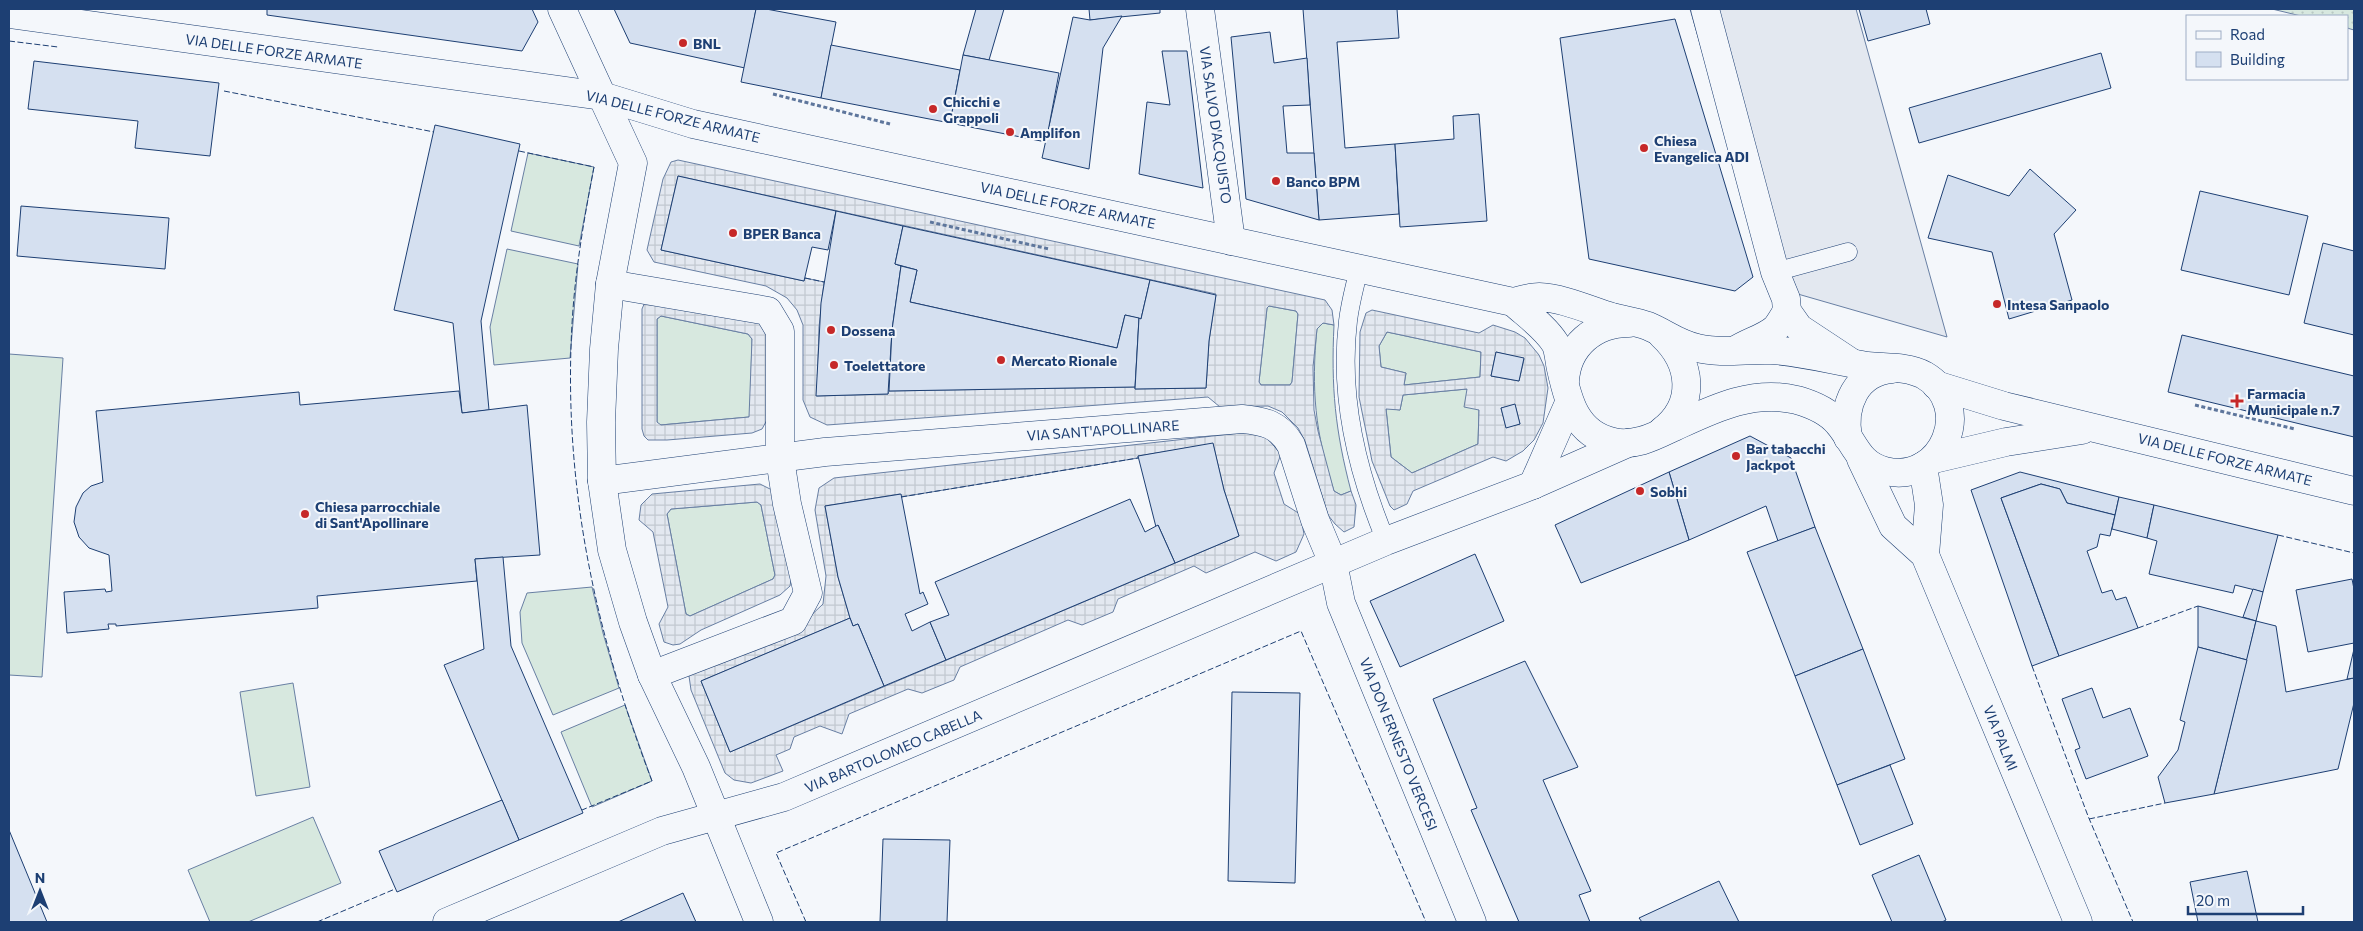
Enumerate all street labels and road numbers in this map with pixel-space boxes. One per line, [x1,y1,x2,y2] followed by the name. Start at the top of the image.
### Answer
[184,30,364,72] street label: VIA DELLE FORZE ARMATE
[1197,45,1235,205] street label: VIA SALVO D'ACQUISTO
[584,86,762,146] street label: VIA DELLE FORZE ARMATE
[979,178,1157,232] street label: VIA DELLE FORZE ARMATE
[1026,416,1180,444] street label: VIA SANT'APOLLINARE
[2136,429,2314,489] street label: VIA DELLE FORZE ARMATE
[1356,655,1442,833] street label: VIA DON ERNESTO VERCESI
[1980,703,2022,773] street label: VIA PALMI
[802,706,984,796] street label: VIA BARTOLOMEO CABELLA

